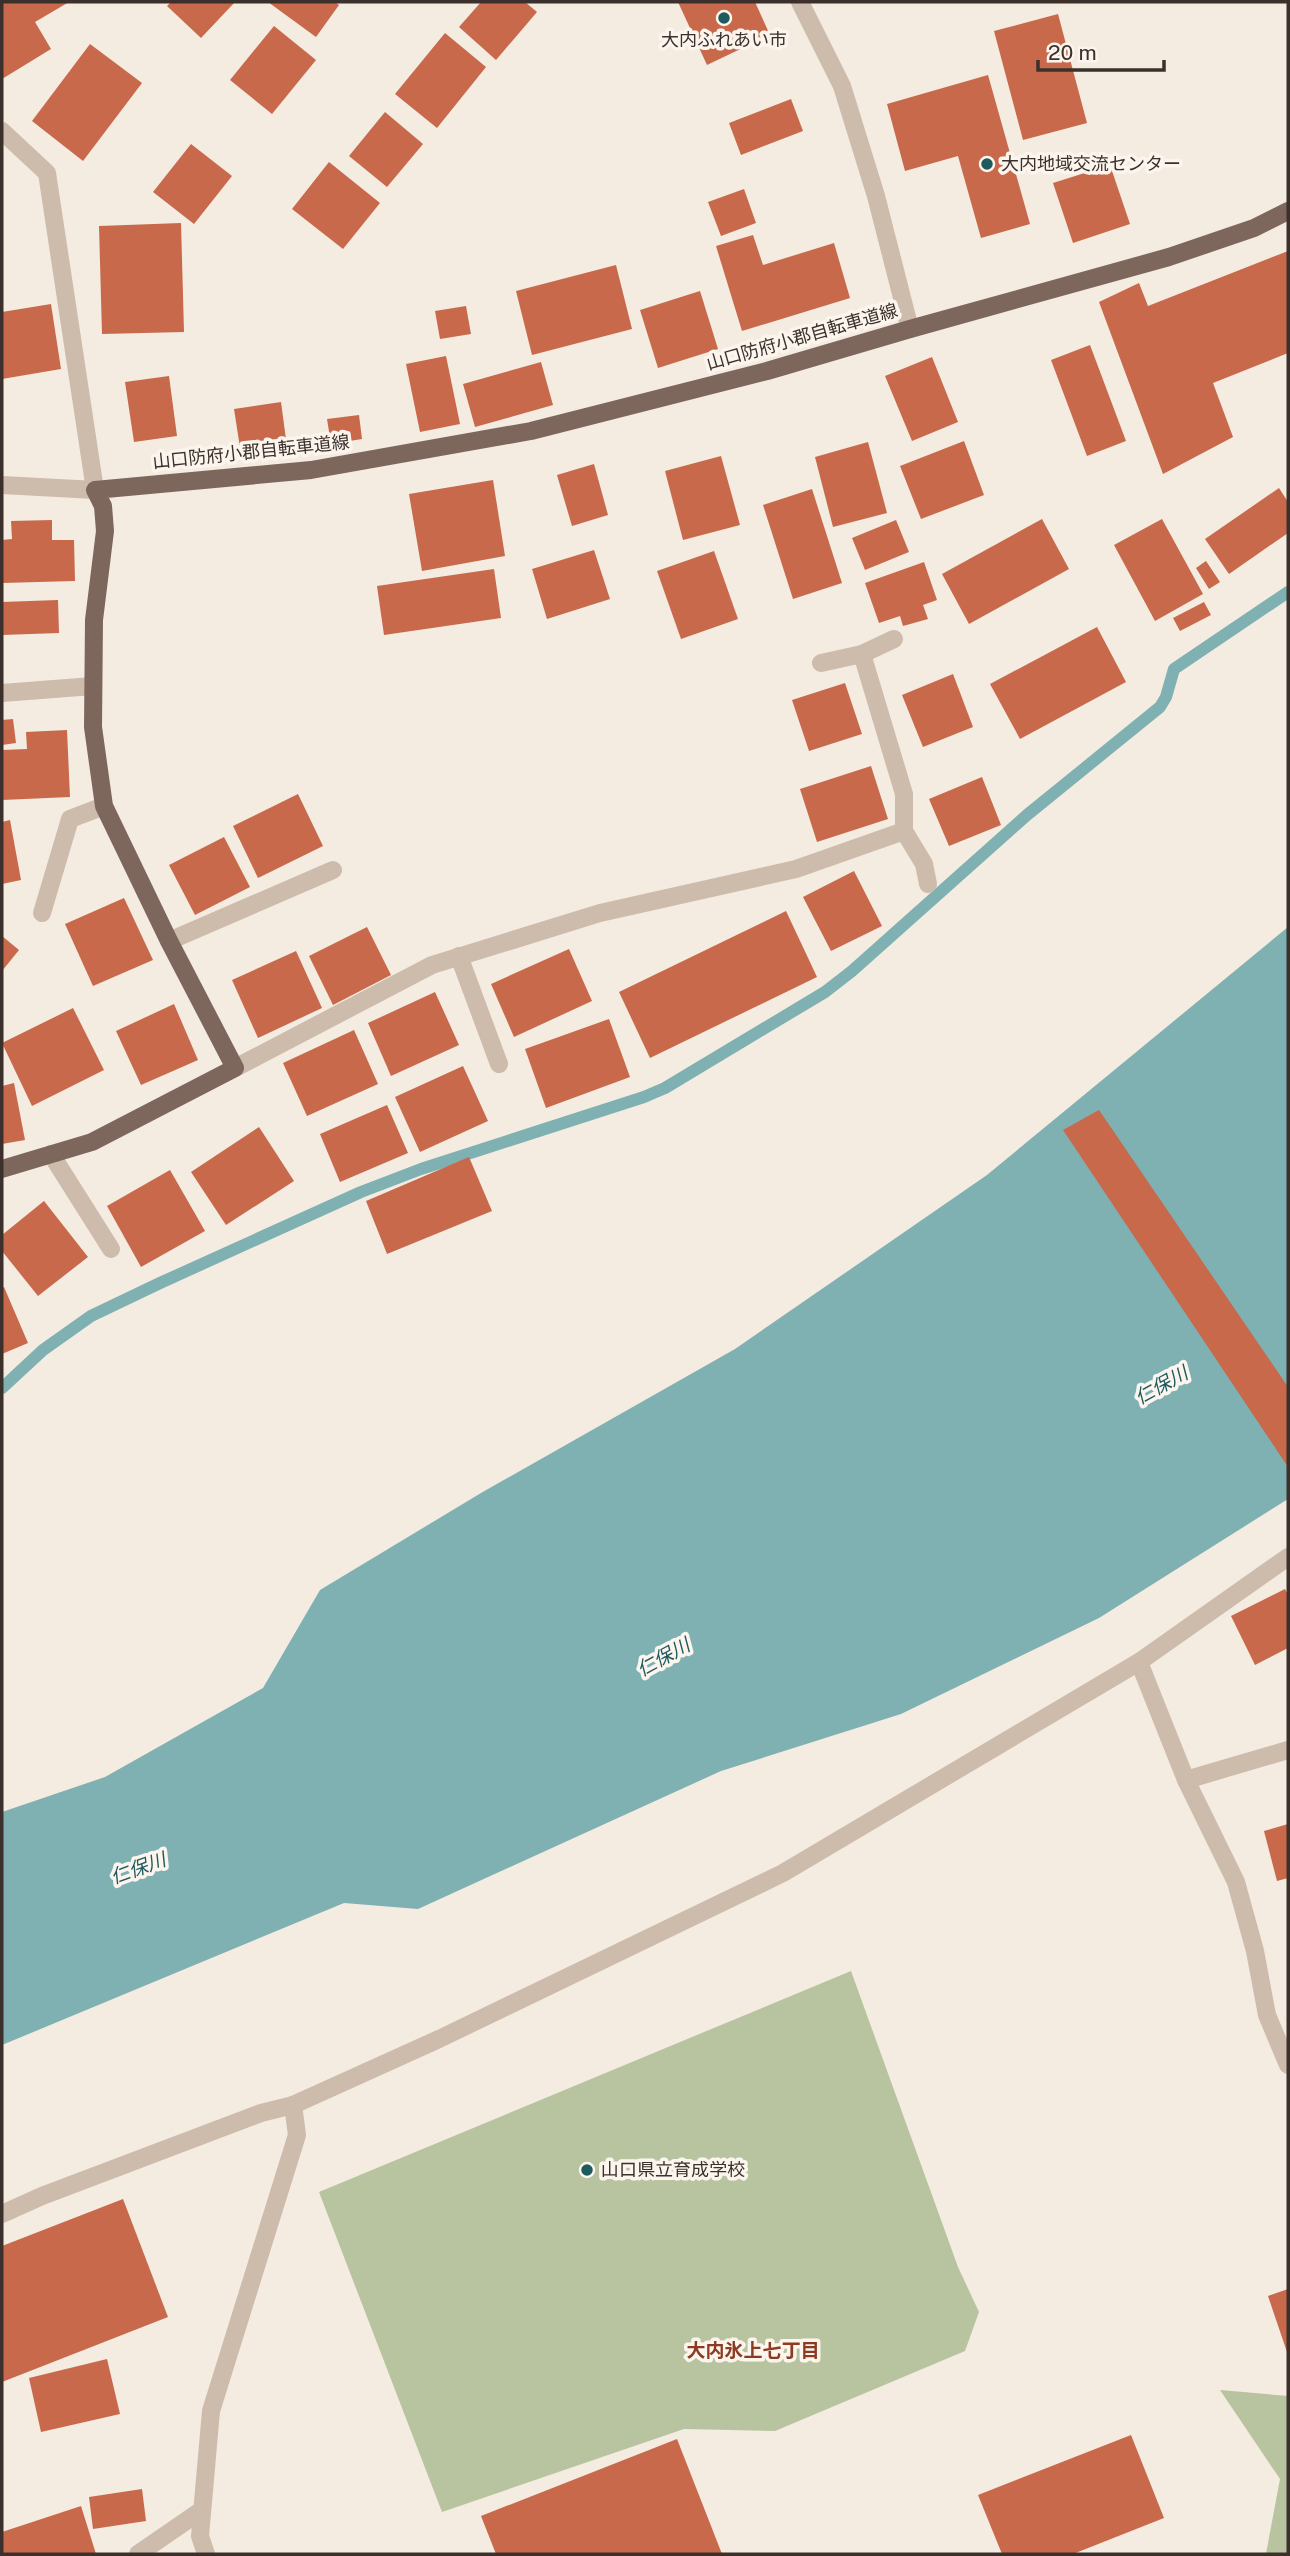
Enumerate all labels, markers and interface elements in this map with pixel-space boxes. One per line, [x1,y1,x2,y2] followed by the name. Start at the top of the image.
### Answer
[716,10,732,26] marker: 大内ふれあい市
[1038,28,1164,72] scale bar
[661,29,787,50] place label: 大内ふれあい市
[1048,40,1097,65] text: 20 m
[1001,153,1181,174] place label: 大内地域交流センター
[979,156,995,172] marker: 大内地域交流センター
[704,299,900,374] street label: 山口防府小郡自転車道線
[151,431,351,472] street label: 山口防府小郡自転車道線
[1131,1361,1193,1408] water label: 仁保川
[633,1633,695,1680] water label: 仁保川
[107,1847,170,1888] water label: 仁保川
[601,2159,745,2180] place label: 山口県立育成学校
[579,2162,595,2178] marker: 山口県立育成学校
[686,2339,820,2361] district label: 大内氷上七丁目

